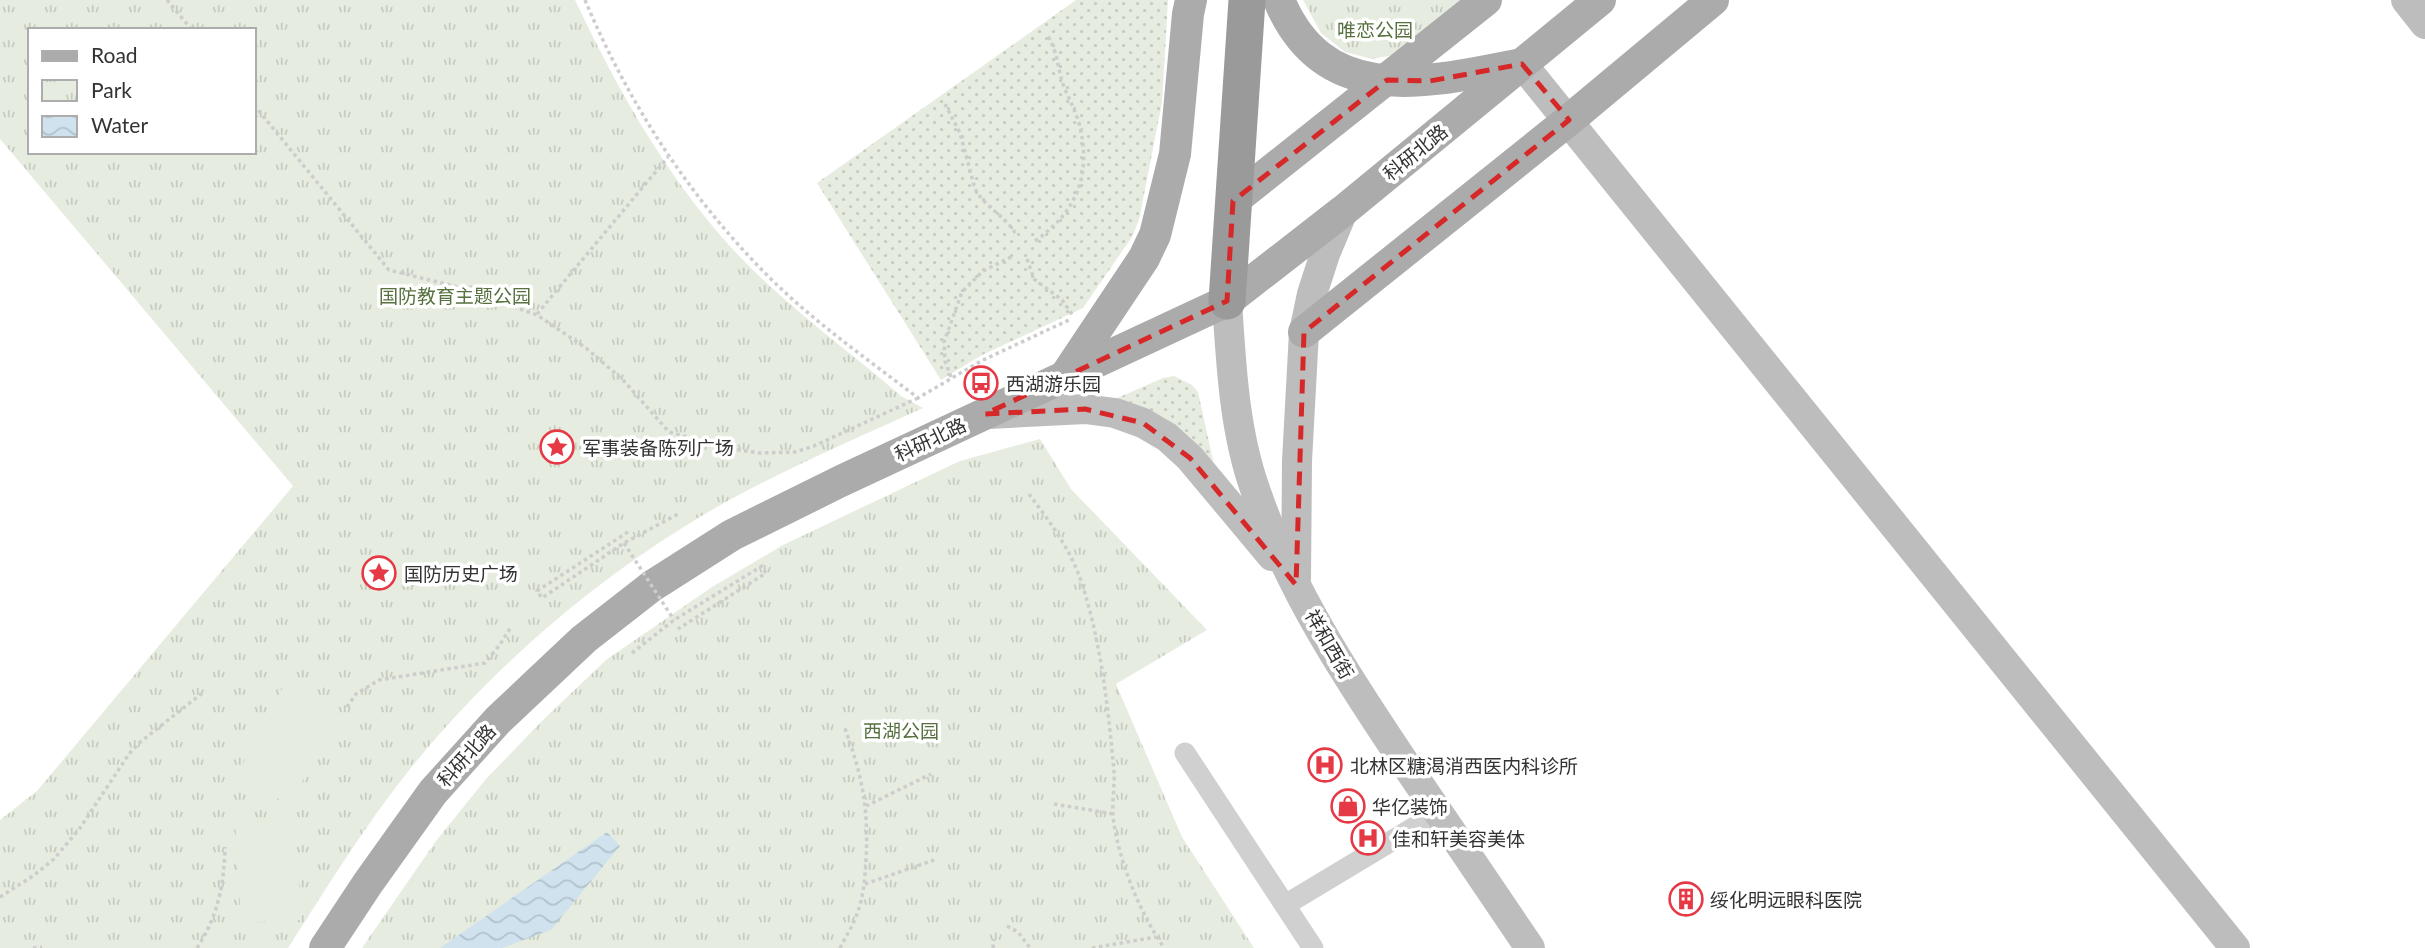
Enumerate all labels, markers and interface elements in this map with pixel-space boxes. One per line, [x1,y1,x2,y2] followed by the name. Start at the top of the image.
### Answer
[1337,18,1413,41] park label: 唯恋公园
[28,28,256,154] legend
[91,42,138,67] text: Road
[91,77,132,102] text: Park
[91,112,148,137] text: Water
[1378,119,1452,185] street label: 科研北路
[379,284,531,307] park label: 国防教育主题公园
[962,364,1000,402] bus stop icon: 西湖游乐园
[1006,372,1101,395] place label: 西湖游乐园
[891,413,969,465] street label: 科研北路
[538,428,576,466] place icon: 军事装备陈列广场
[582,436,734,459] place label: 军事装备陈列广场
[360,554,398,592] place icon: 国防历史广场
[404,562,518,585] place label: 国防历史广场
[1301,605,1359,683] street label: 祥和西街
[432,719,500,791] street label: 科研北路
[863,719,939,742] park label: 西湖公园
[1306,746,1344,784] hospital icon: 北林区糖渴消西医内科诊所
[1350,754,1578,777] place label: 北林区糖渴消西医内科诊所
[1329,787,1367,825] shop icon: 华亿装饰
[1372,795,1448,818] place label: 华亿装饰
[1349,819,1387,857] hospital icon: 佳和轩美容美体
[1392,827,1525,850] place label: 佳和轩美容美体
[1667,880,1705,918] building icon: 绥化明远眼科医院
[1710,888,1862,911] place label: 绥化明远眼科医院

